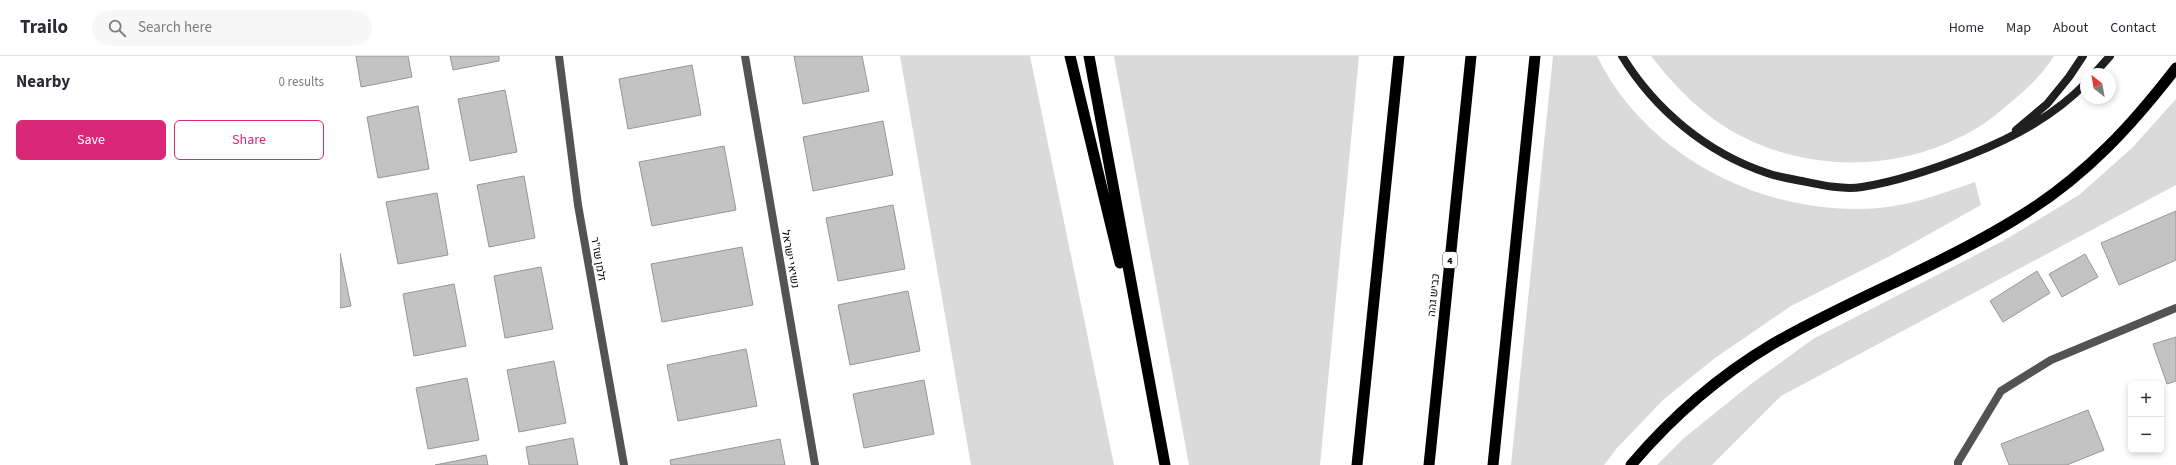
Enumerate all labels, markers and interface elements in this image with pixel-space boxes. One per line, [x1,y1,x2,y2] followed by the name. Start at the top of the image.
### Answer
[92,10,372,46] search box
[20,14,68,41] text: Trailo
[106,17,128,39] icon: search
[138,17,212,38] text: Search here
[1949,18,1984,38] text: Home
[2006,18,2031,38] text: Map
[2053,18,2088,38] text: About
[2110,18,2156,38] text: Contact
[2080,68,2116,104] north arrow
[16,70,70,94] text: Nearby
[279,73,324,91] text: 0 results
[16,120,166,160] button: Save
[174,120,324,160] button: Share
[778,229,803,289] street label: נשיאי ישראל
[587,236,610,282] street label: זלמן שז"ר
[1443,252,1457,268] road number: 4
[1424,273,1443,317] street label: כביש גהה
[2128,381,2164,453] map controls
[2128,381,2164,417] button: +
[2128,417,2164,453] button: −

